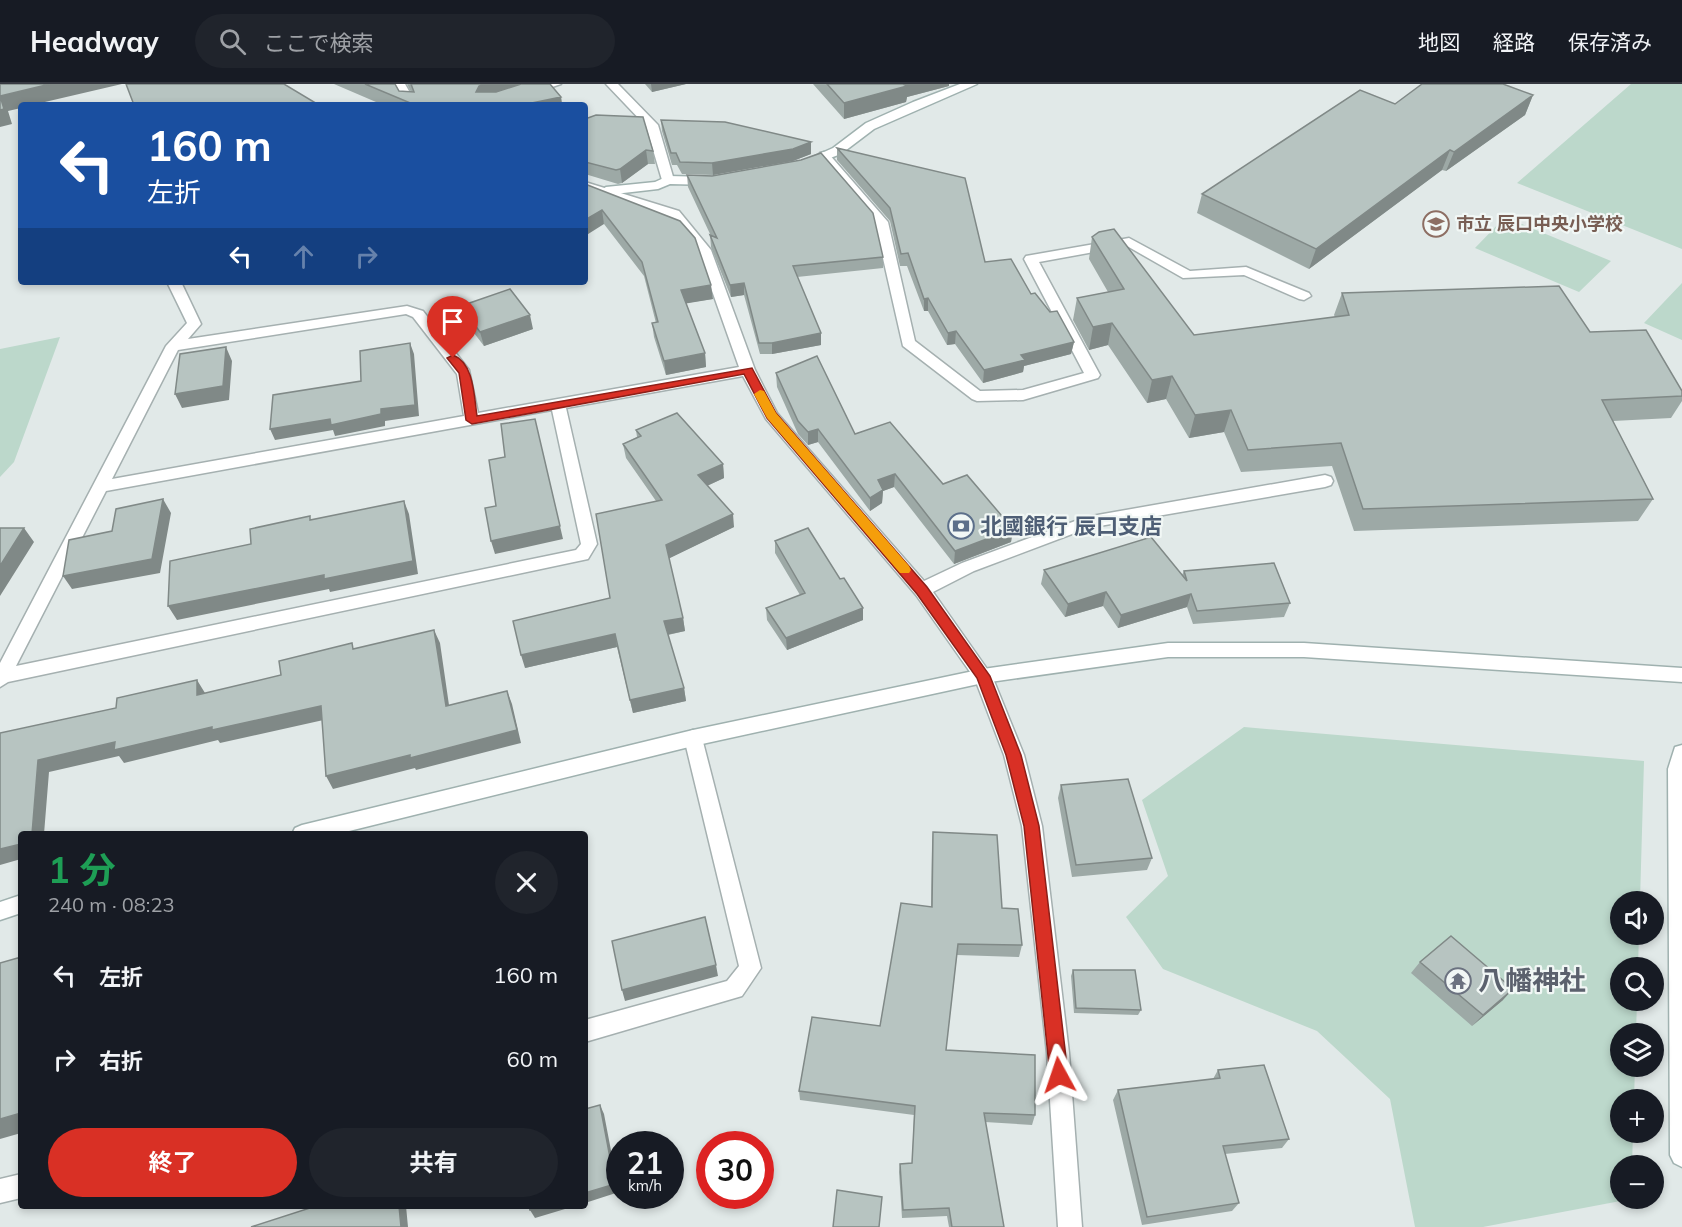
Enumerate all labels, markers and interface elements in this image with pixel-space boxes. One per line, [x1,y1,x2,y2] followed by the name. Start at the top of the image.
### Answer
[195,14,615,68] search box
[30,24,159,59] text: Headway
[216,25,249,58] icon: search
[264,29,374,57] text: ここで検索
[1418,29,1460,55] text: 地図
[1493,29,1535,55] text: 経路
[1568,29,1652,55] text: 保存済み
[147,119,272,172] text: 160 m
[48,126,126,204] icon: left
[147,175,201,209] text: 左折
[1421,209,1451,239] school or university icon: 市立 辰口中央小学校
[1456,212,1623,235] place label: 市立 辰口中央小学校
[224,240,257,273] icon: left
[287,240,320,273] icon: ahead
[350,240,383,273] icon: right
[427,296,478,358] pin
[436,305,469,338] icon: arrive
[946,511,976,541] bank icon: 北國銀行 辰口支店
[980,512,1162,540] place label: 北國銀行 辰口支店
[48,847,115,892] text: 1 分
[495,851,558,914] button: close
[1610,891,1664,1209] map controls
[1610,891,1664,945] button: sound
[48,892,174,917] text: 240 m · 08:23
[1610,957,1664,1011] button: search
[48,959,81,992] icon: left
[493,961,558,989] text: 160 m
[99,963,143,991] text: 左折
[1478,963,1586,997] place label: 八幡神社
[1443,966,1473,996] temple icon: 八幡神社
[1610,1023,1664,1077] button: layers
[48,1043,81,1076] icon: right
[1027,1043,1091,1107] position arrow
[507,1045,558,1073] text: 60 m
[99,1047,143,1075] text: 右折
[1610,1089,1664,1143] button: +
[48,1128,297,1197] button: 終了
[309,1128,558,1197] button: 共有
[696,1131,774,1209] speed limit sign: 30
[627,1144,663,1182] text: 21
[1610,1155,1664,1209] button: −
[628,1176,662,1195] text: km/h

